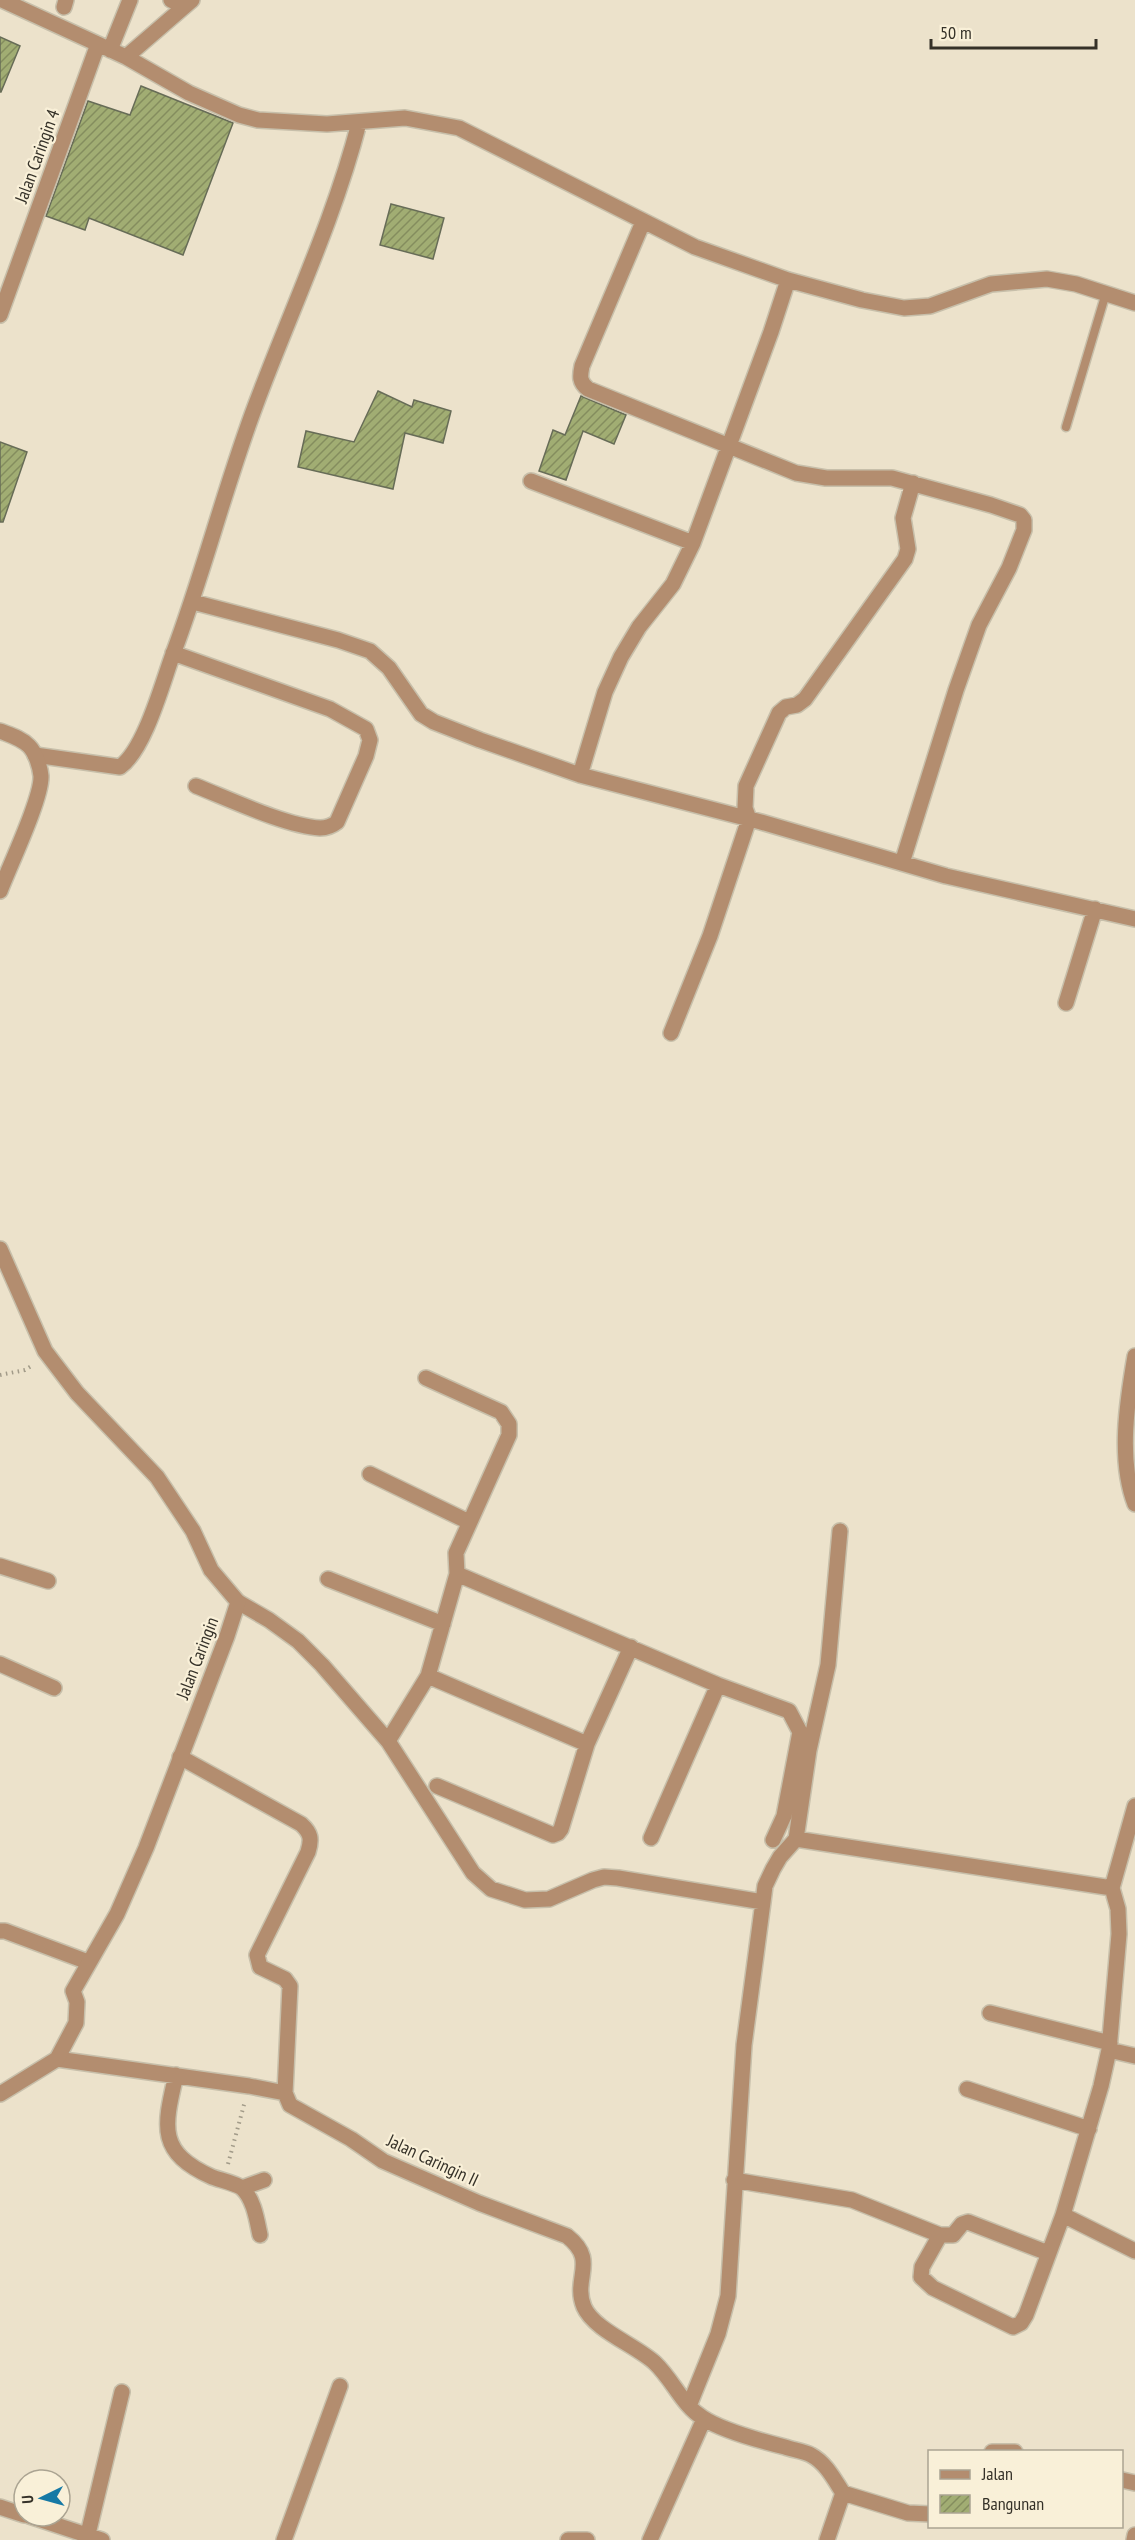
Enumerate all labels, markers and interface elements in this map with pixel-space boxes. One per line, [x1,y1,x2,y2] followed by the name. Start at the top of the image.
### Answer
[931,12,1096,50] scale bar
[940,21,972,44] text: 50 m
[9,106,65,207] street label: Jalan Caringin 4
[170,1614,223,1703] street label: Jalan Caringin
[383,2128,482,2191] street label: Jalan Caringin II
[928,2450,1123,2528] legend
[981,2462,1013,2485] text: Jalan
[12,2468,72,2528] north arrow
[982,2492,1044,2515] text: Bangunan
[17,2494,37,2504] text: U

